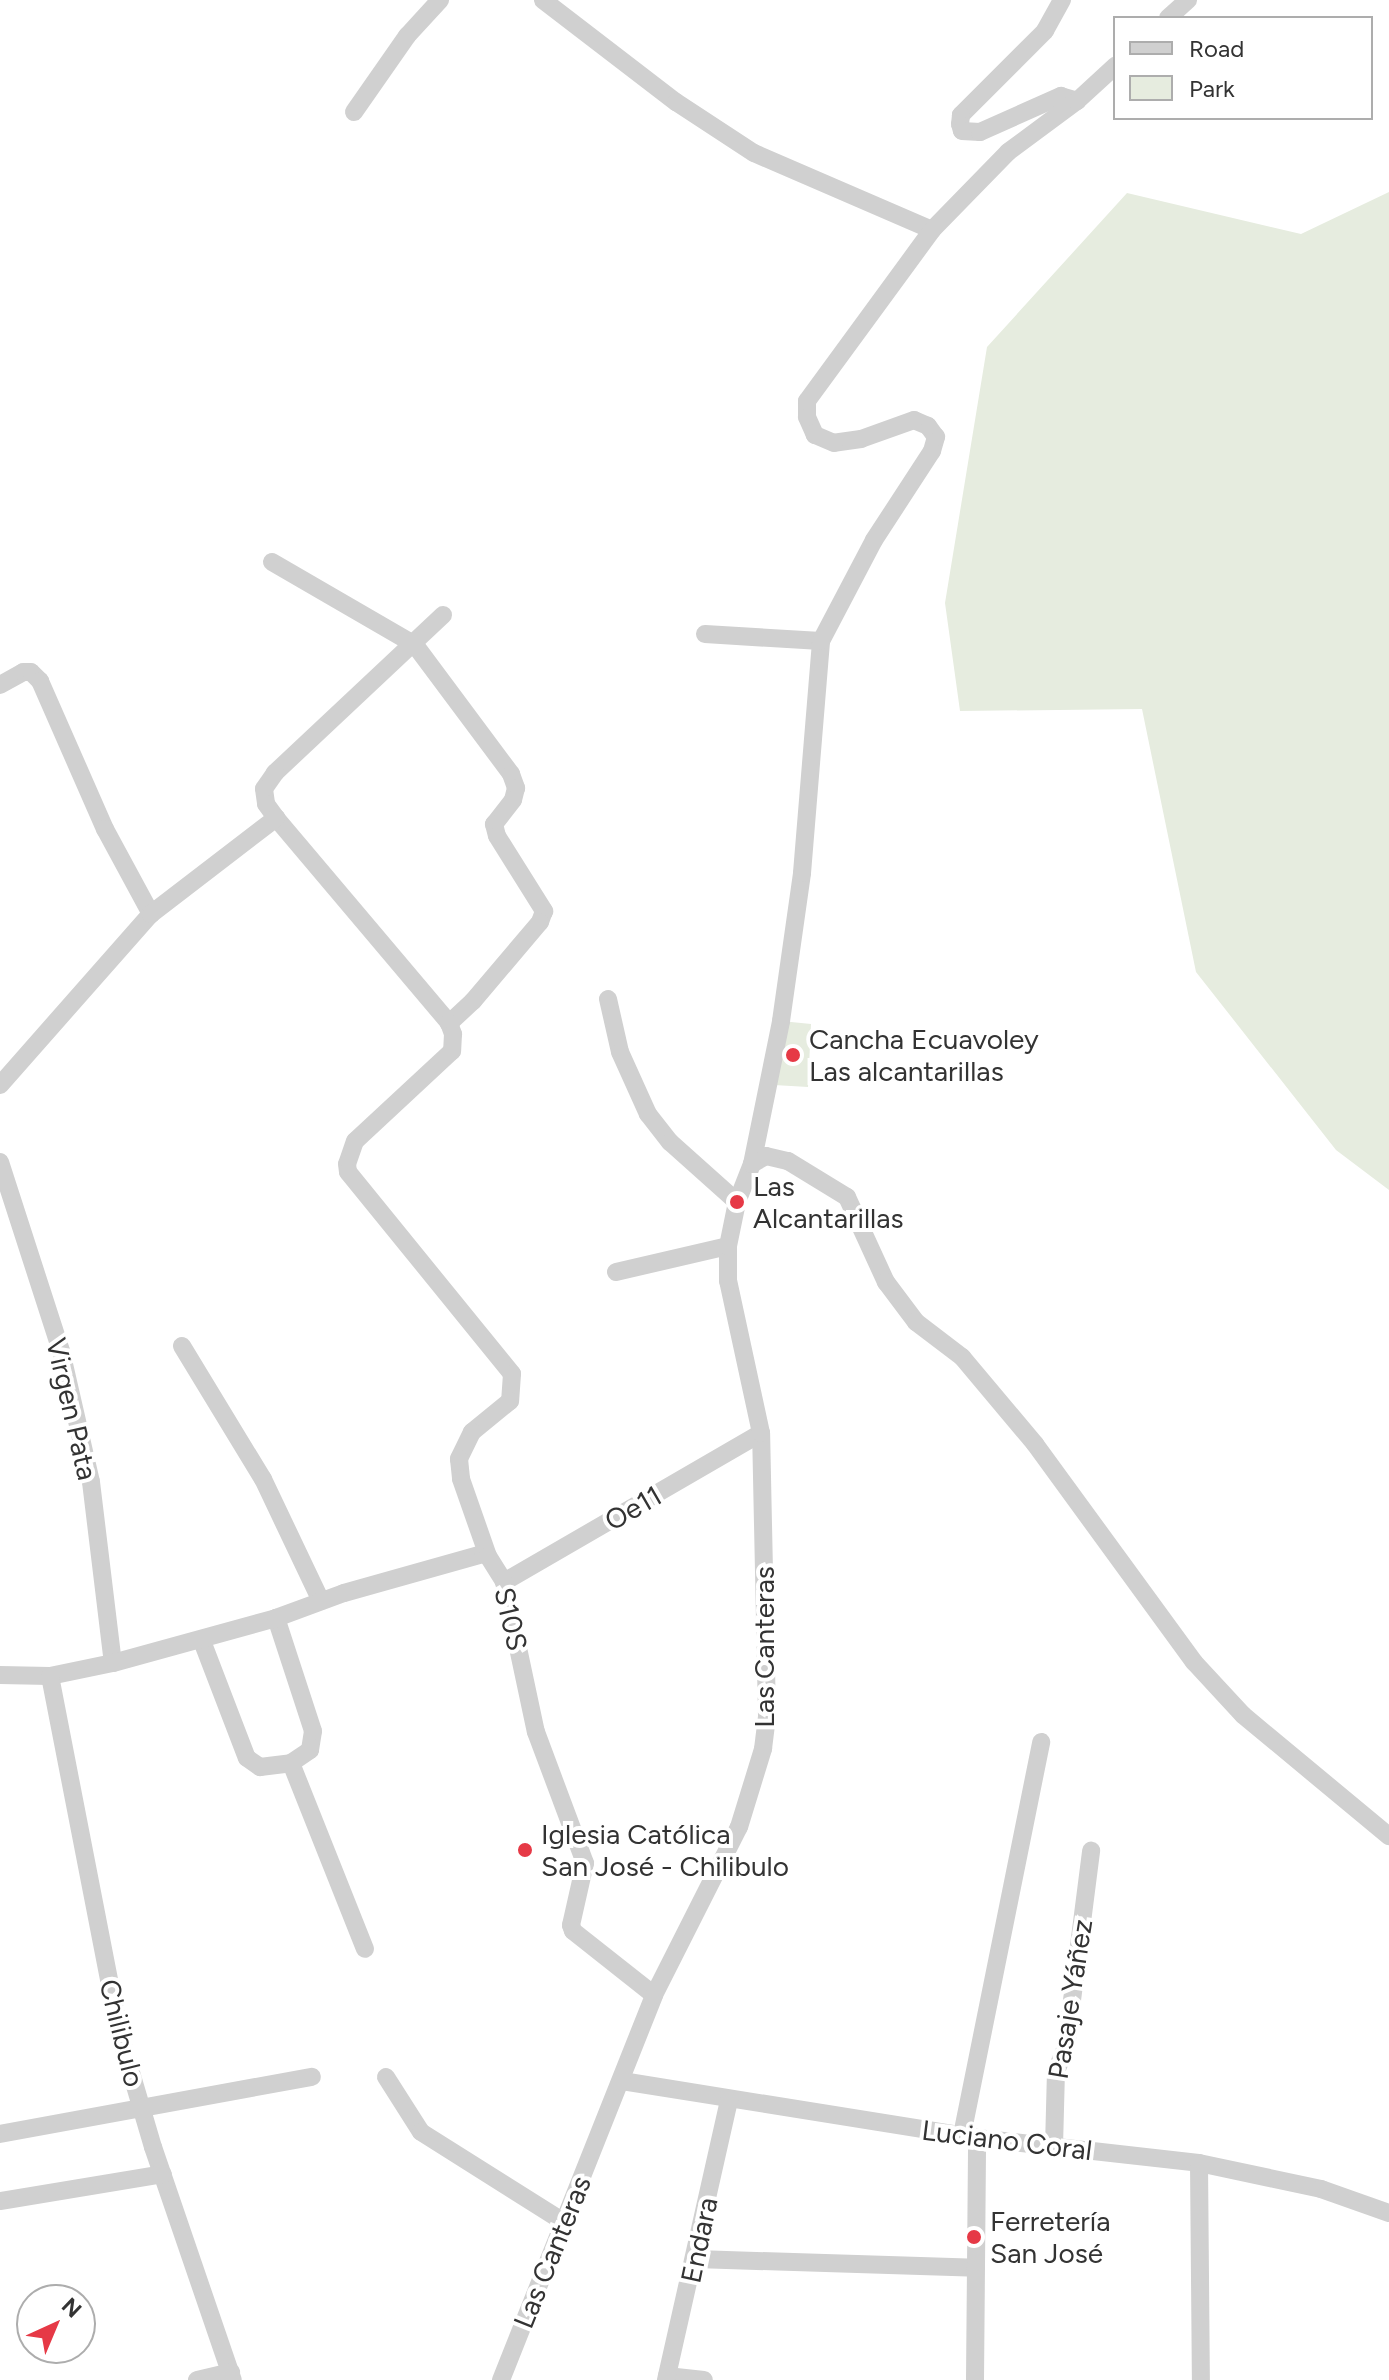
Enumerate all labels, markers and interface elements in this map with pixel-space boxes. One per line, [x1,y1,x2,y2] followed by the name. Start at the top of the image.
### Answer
[1113,16,1373,120] legend
[1189,34,1244,63] text: Road
[1189,74,1235,103] text: Park
[809,1022,1039,1088] place label: Cancha Ecuavoley Las alcantarillas
[784,1046,802,1064] marker: Cancha Ecuavoley Las alcantarillas
[753,1169,904,1235] place label: Las Alcantarillas
[728,1193,746,1211] marker: Las Alcantarillas
[39,1335,105,1483] street label: Virgen Pata
[599,1478,667,1538] street label: Oe11
[747,1566,781,1728] street label: Las Canteras
[487,1584,535,1654] street label: S10S
[541,1817,789,1883] place label: Iglesia Católica San José - Chilibulo
[516,1841,534,1859] marker: Iglesia Católica San José - Chilibulo
[1041,1917,1099,2081] street label: Pasaje Yáñez
[92,1976,152,2090] street label: Chilibulo
[920,2113,1094,2167] street label: Luciano Coral
[506,2171,598,2333] street label: Las Canteras
[674,2194,724,2286] street label: Endara
[990,2204,1111,2270] place label: Ferretería San José
[965,2228,983,2246] marker: Ferretería San José
[16,2284,96,2364] north arrow
[56,2292,87,2323] text: N

